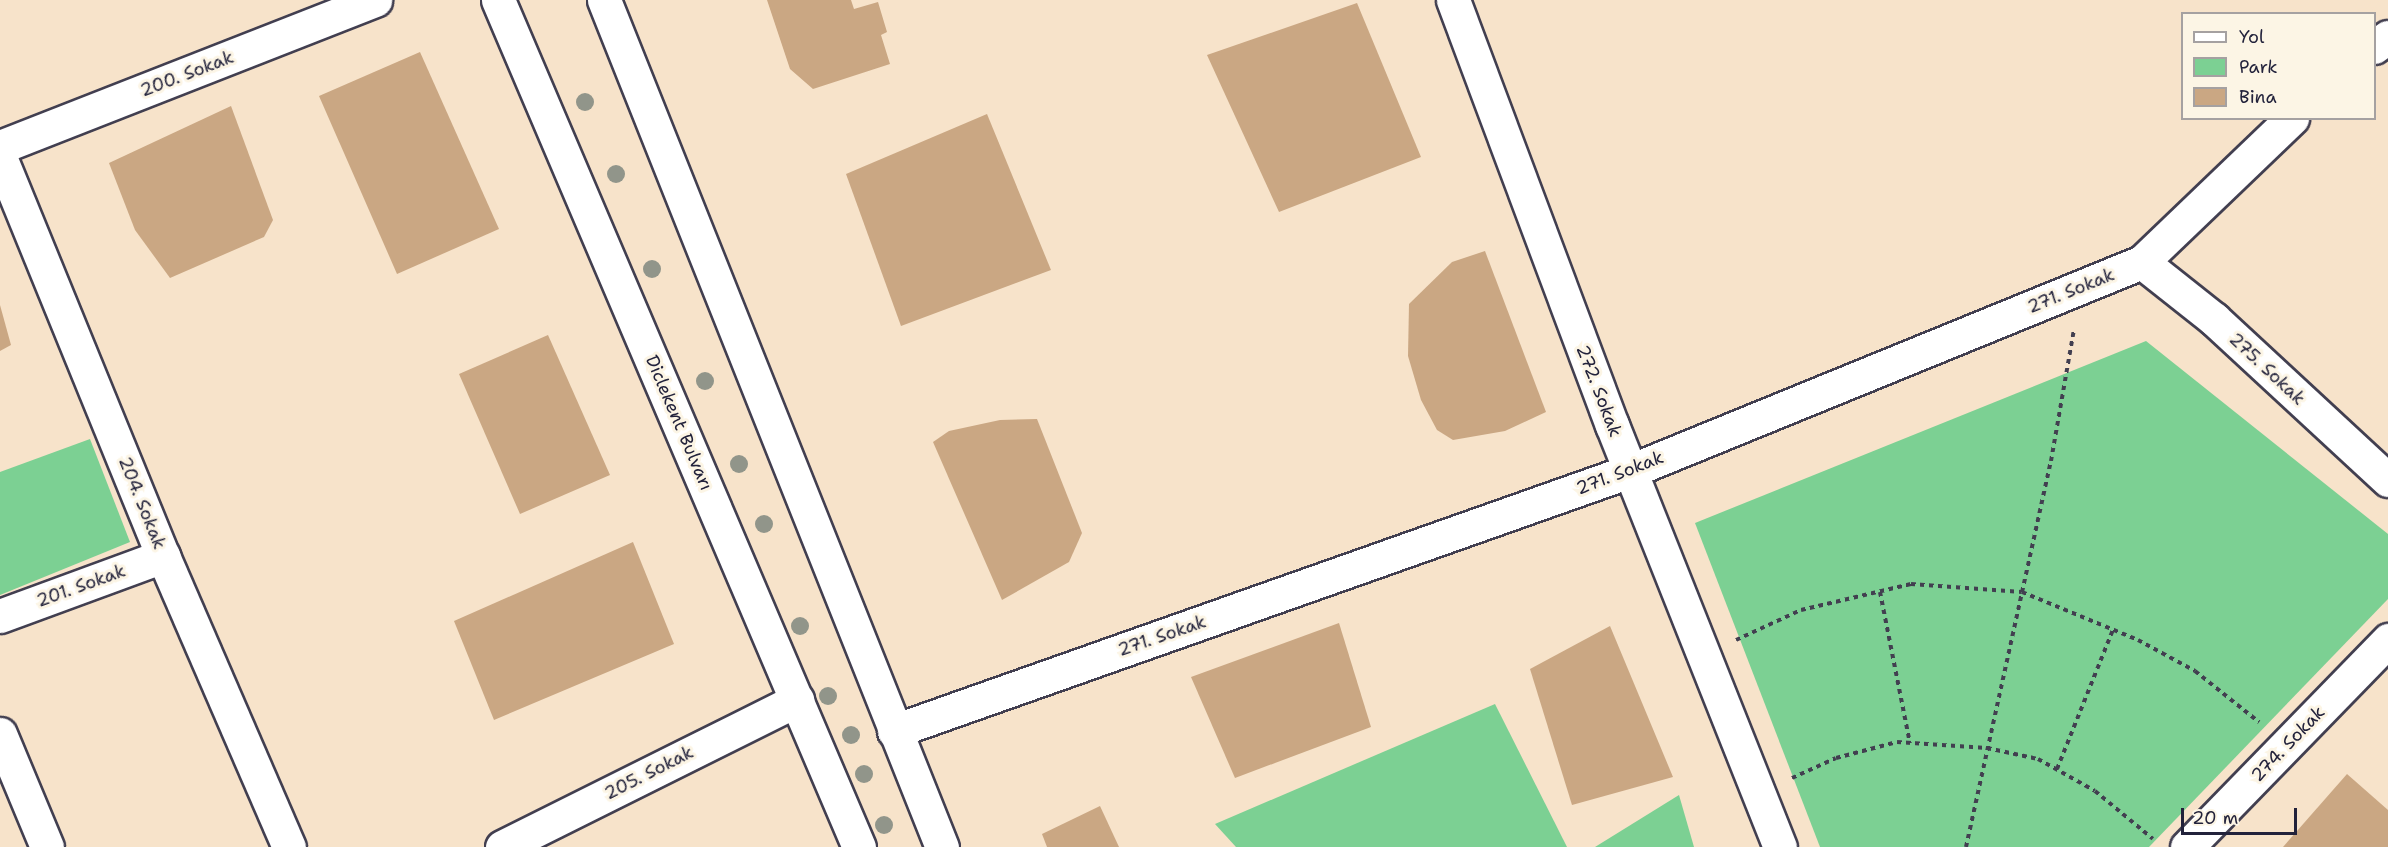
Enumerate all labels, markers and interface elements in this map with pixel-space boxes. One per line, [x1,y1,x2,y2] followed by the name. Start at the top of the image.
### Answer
[2181,12,2376,120] legend
[2239,25,2264,49] text: Yol
[137,46,237,102] street label: 200. Sokak
[2239,55,2278,79] text: Park
[2239,85,2277,109] text: Bina
[2024,264,2118,318] street label: 271. Sokak
[2225,328,2309,410] street label: 275. Sokak
[1572,342,1626,440] street label: 272. Sokak
[641,352,717,494] street label: Diclekent Bulvarı
[1573,446,1667,500] street label: 271. Sokak
[114,454,170,552] street label: 204. Sokak
[34,560,128,612] street label: 201. Sokak
[1115,611,1209,661] street label: 271. Sokak
[2247,702,2329,786] street label: 274. Sokak
[601,741,697,805] street label: 205. Sokak
[2184,796,2300,834] scale bar
[2192,806,2238,830] text: 20 m

